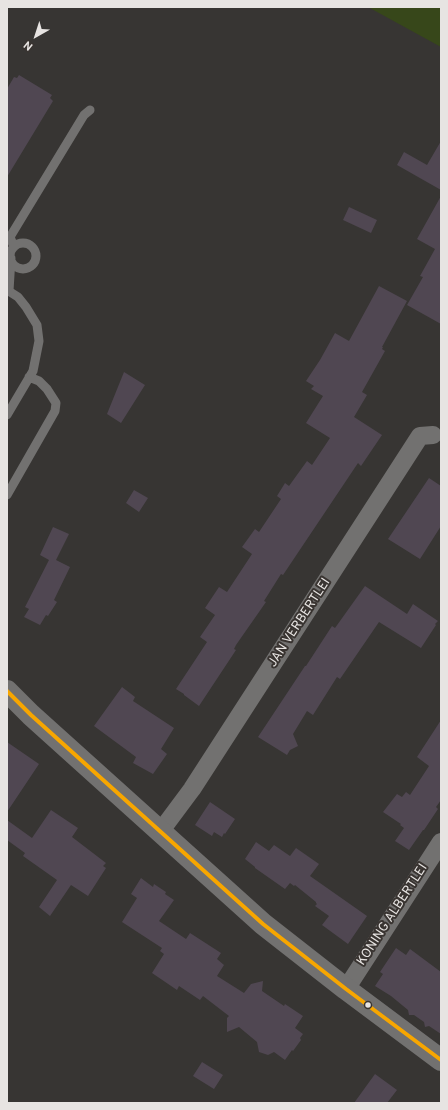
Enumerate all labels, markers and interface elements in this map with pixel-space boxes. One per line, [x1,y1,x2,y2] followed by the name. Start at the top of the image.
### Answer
[16,16,56,56] north arrow
[21,37,36,53] text: N
[265,576,335,670] street label: JAN VERBERTLEI
[354,861,432,969] street label: KONING ALBERTLEI
[363,1000,373,1010] unlabelled marker

